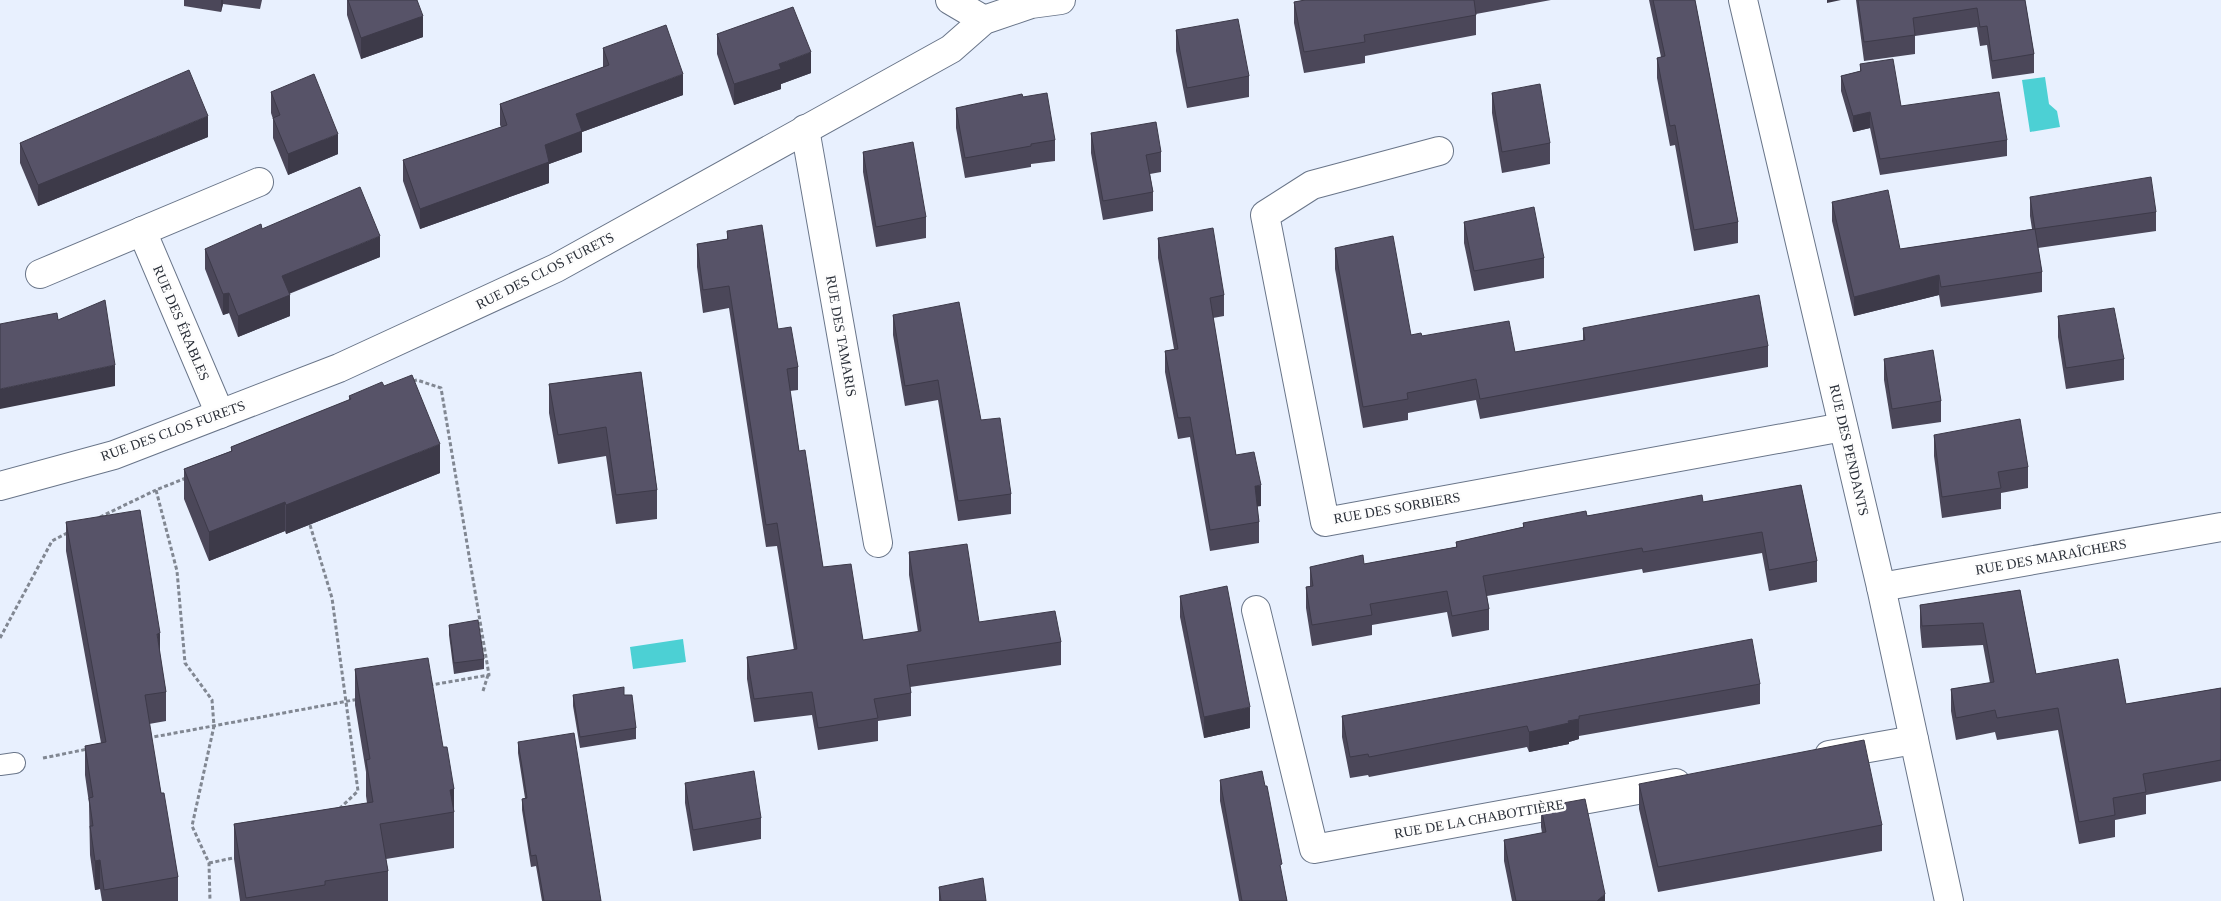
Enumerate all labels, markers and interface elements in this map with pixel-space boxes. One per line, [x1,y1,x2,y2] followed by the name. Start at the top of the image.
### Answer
[473,230,617,312] street label: RUE DES CLOS FURETS
[150,263,213,383] street label: RUE DES ÉRABLES
[823,274,859,398] street label: RUE DES TAMARIS
[1827,383,1871,517] street label: RUE DES PENDANTS
[99,398,247,464] street label: RUE DES CLOS FURETS
[1332,489,1462,527] street label: RUE DES SORBIERS
[1974,535,2128,578] street label: RUE DES MARAÎCHERS
[1393,796,1565,841] street label: RUE DE LA CHABOTTIÈRE

